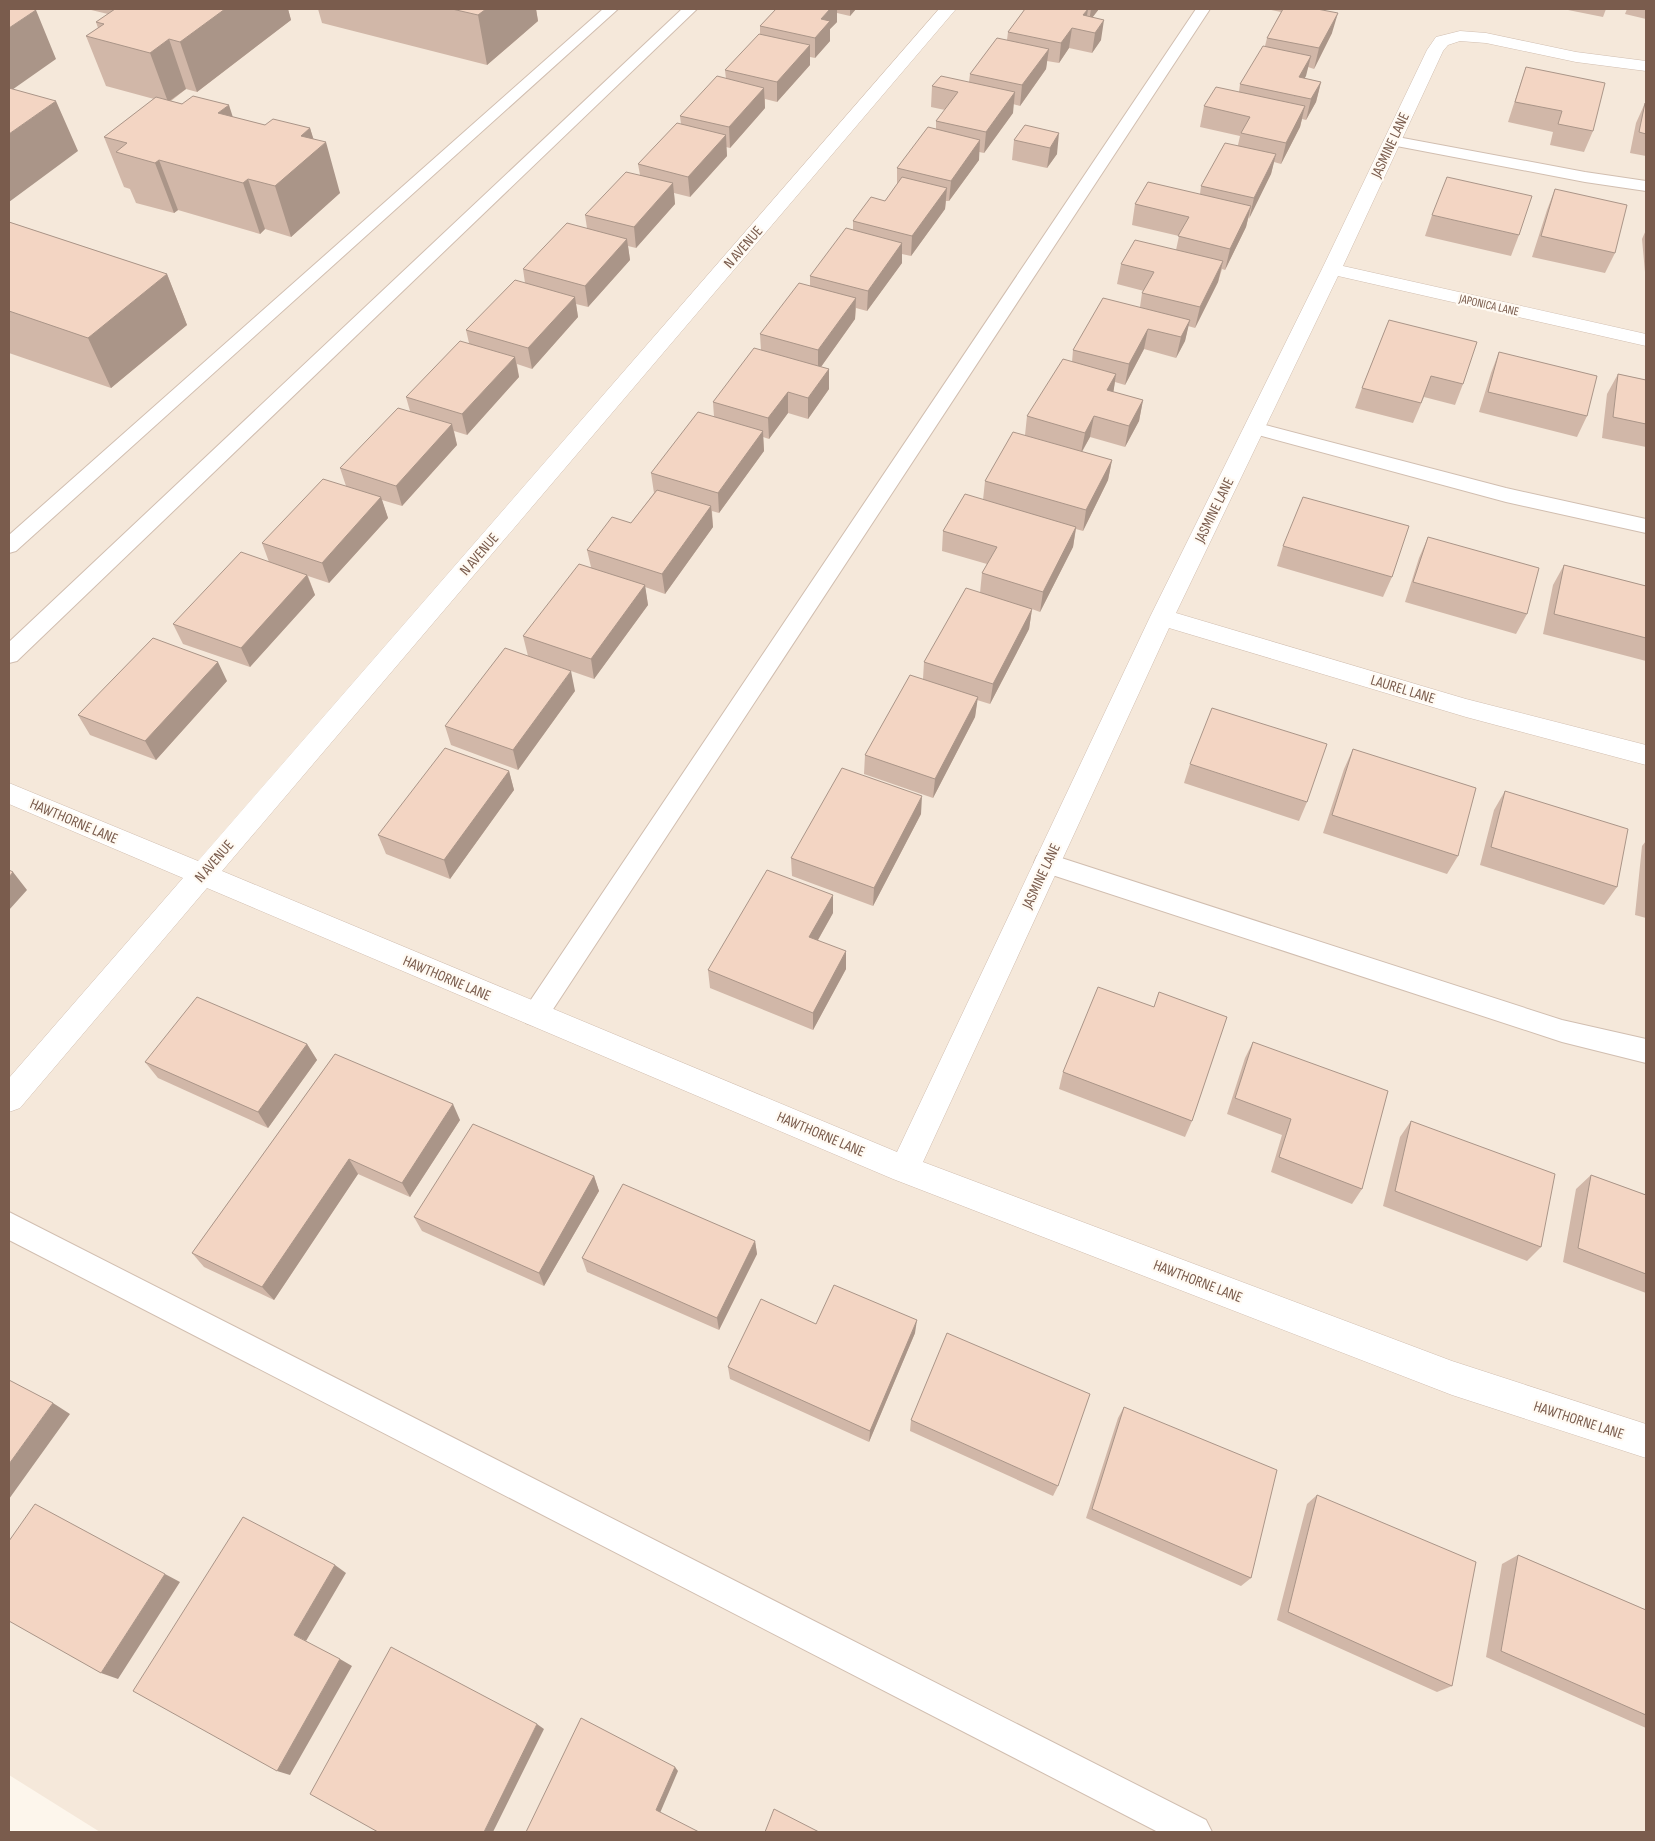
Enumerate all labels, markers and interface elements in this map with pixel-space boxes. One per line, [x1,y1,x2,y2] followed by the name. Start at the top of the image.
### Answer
[1367,109,1414,182] street label: JASMINE LANE
[720,222,767,273] street label: N AVENUE
[1457,291,1520,320] street label: JAPONICA LANE
[1190,475,1238,547] street label: JASMINE LANE
[456,529,503,580] street label: N AVENUE
[1368,671,1437,708] street label: LAUREL LANE
[27,794,121,849] street label: HAWTHORNE LANE
[191,836,238,887] street label: N AVENUE
[1018,840,1065,913] street label: JASMINE LANE
[400,951,494,1006] street label: HAWTHORNE LANE
[774,1107,868,1162] street label: HAWTHORNE LANE
[1151,1256,1245,1307] street label: HAWTHORNE LANE
[1531,1397,1626,1444] street label: HAWTHORNE LANE

